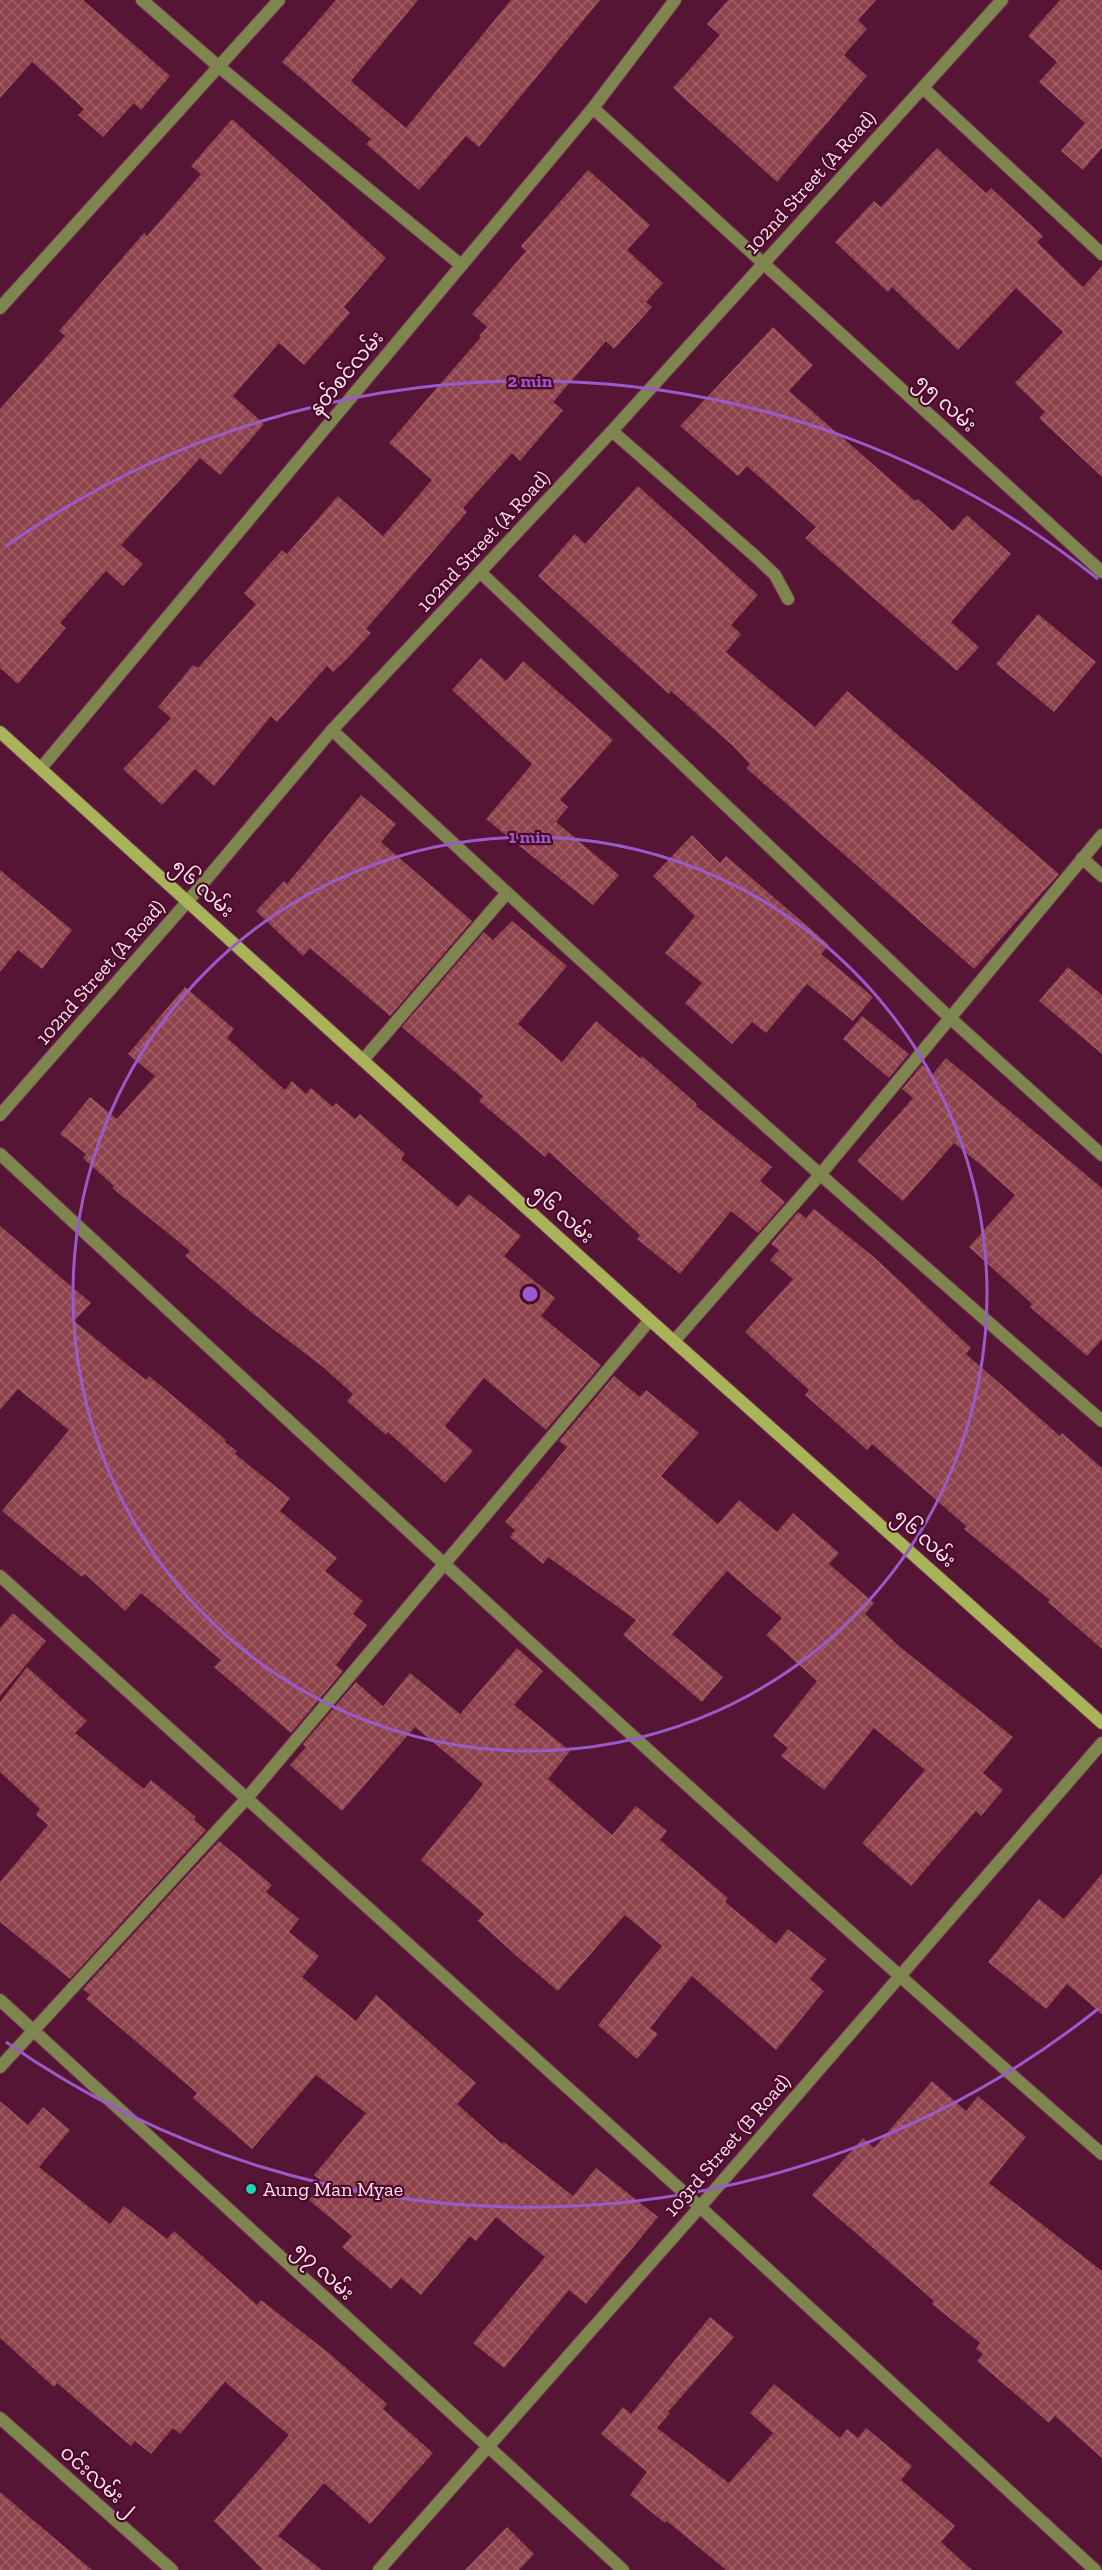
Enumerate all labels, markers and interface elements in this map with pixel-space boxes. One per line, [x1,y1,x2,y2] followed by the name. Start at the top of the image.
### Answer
[740,106,880,258] street label: 102nd Street (A Road)
[302,324,391,423] street label: နတ်စင်လမ်း
[908,368,983,440] street label: ၅၅ လမ်း
[508,370,553,392] text: 2 min
[412,466,554,616] street label: 102nd Street (A Road)
[509,826,552,848] text: 1 min
[164,852,240,925] street label: ၅၆ လမ်း
[31,895,169,1049] street label: 102nd Street (A Road)
[524,1178,600,1251] street label: ၅၆ လမ်း
[520,1284,540,1304] centre of rings
[886,1502,962,1575] street label: ၅၆ လမ်း
[659,2069,795,2221] street label: 103rd Street (B Road)
[263,2177,403,2201] place label: Aung Man Myae
[244,2182,258,2196] marker: Aung Man Myae
[286,2236,361,2308] street label: ၅၇ လမ်း
[53,2438,144,2523] street label: ဝင်းလမ်း ၂

